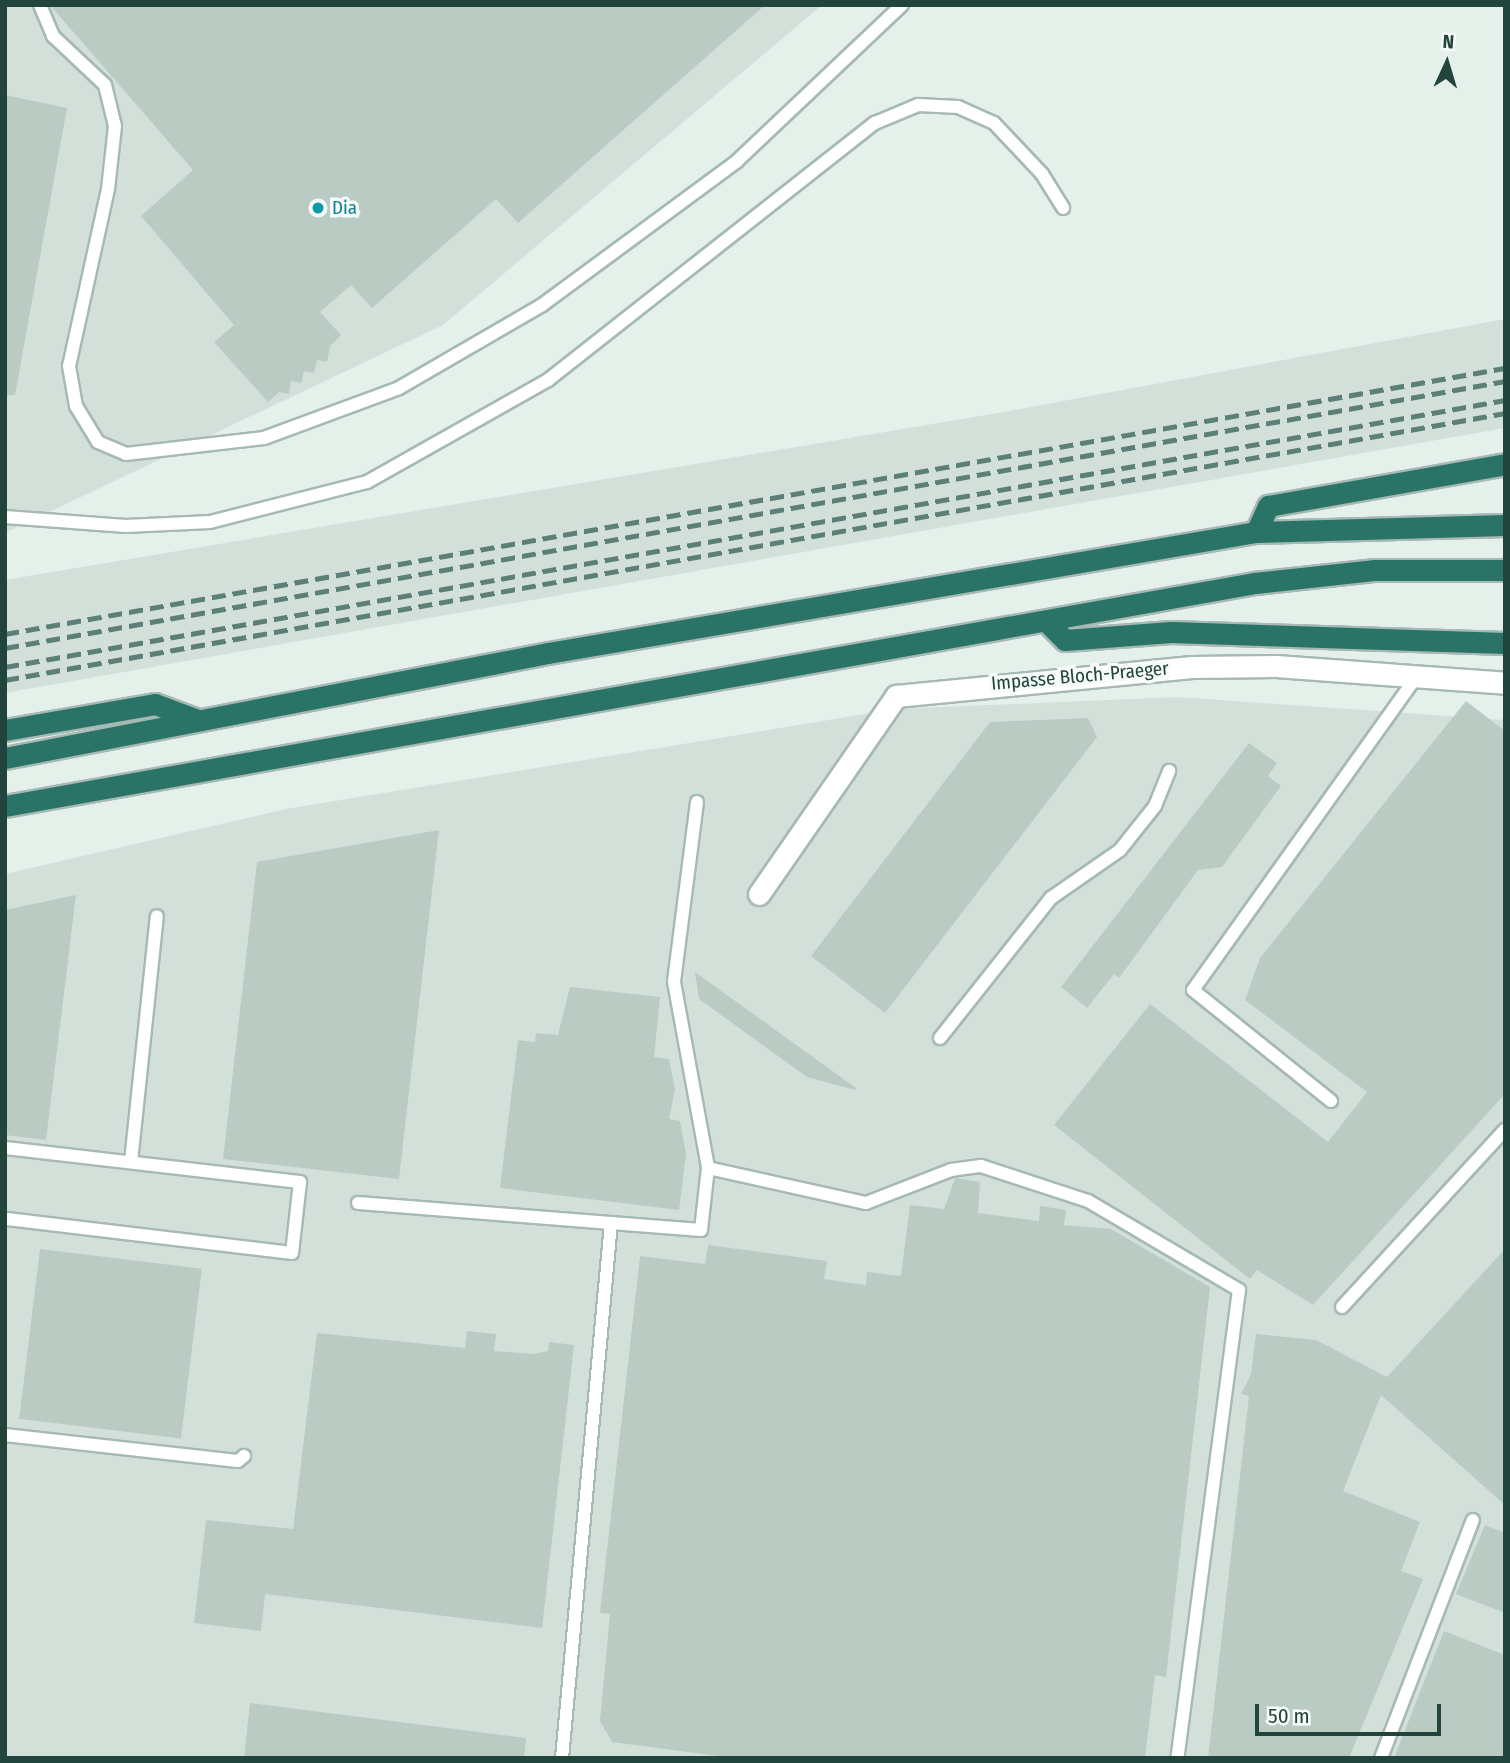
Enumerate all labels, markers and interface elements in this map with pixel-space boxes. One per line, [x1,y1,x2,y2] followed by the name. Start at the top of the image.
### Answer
[1412,28,1482,98] north arrow
[1442,30,1455,53] text: N
[332,197,357,219] place label: Dia
[310,200,326,216] marker: Dia
[990,657,1170,695] street label: Impasse Bloch-Praeger
[1258,1690,1444,1734] scale bar
[1268,1703,1310,1729] text: 50 m

